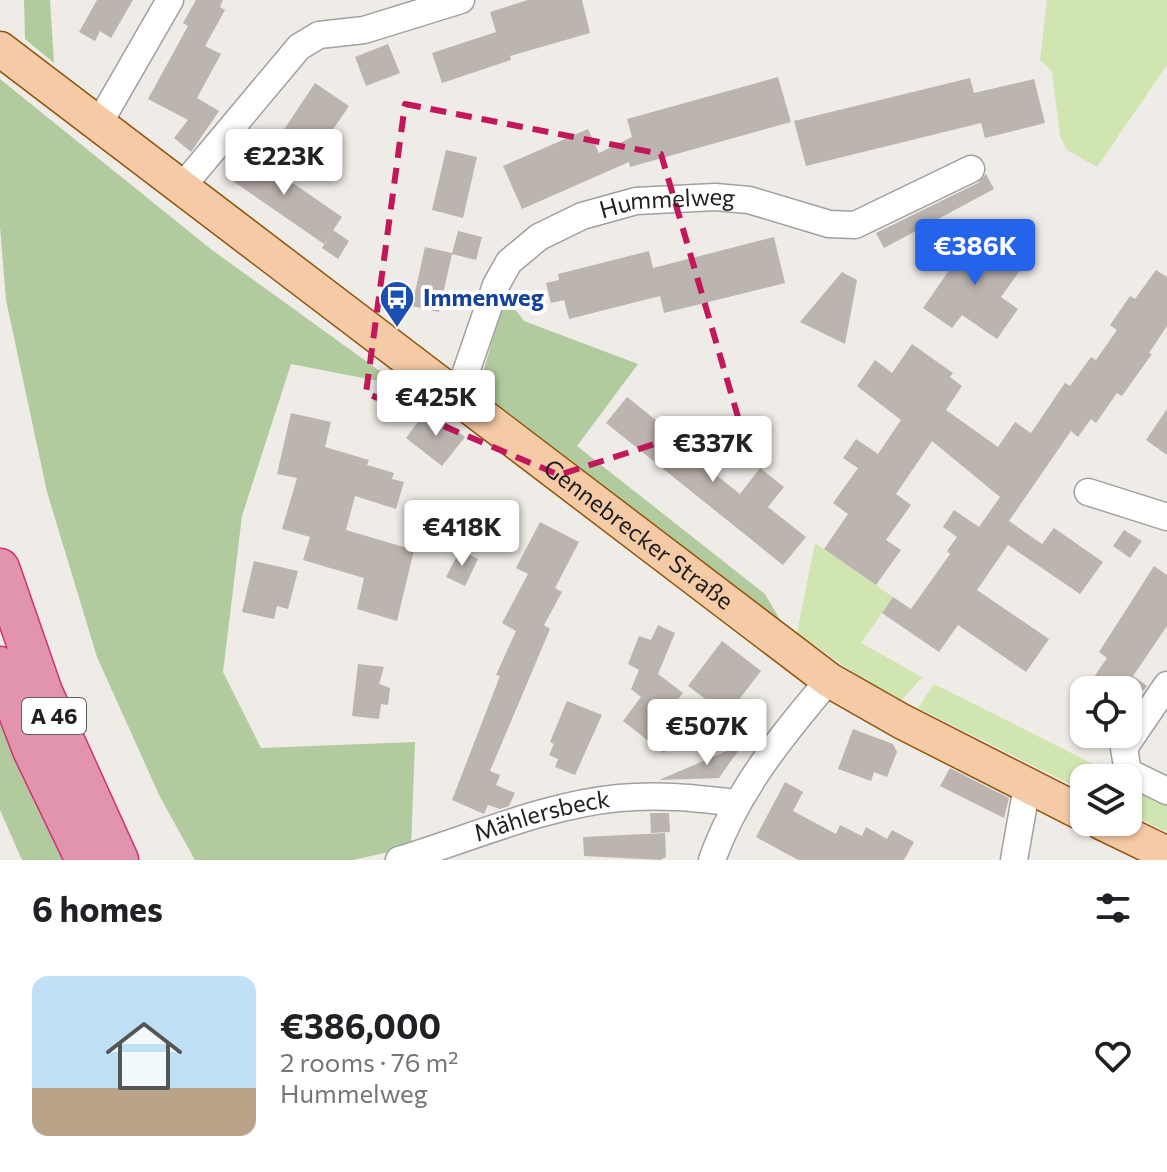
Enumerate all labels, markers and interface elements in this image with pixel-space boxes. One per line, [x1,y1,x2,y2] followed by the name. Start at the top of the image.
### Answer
[228,129,340,197] pin: €223K
[243,139,325,170] text: €223K
[596,181,737,223] street label: Hummelweg
[919,219,1031,287] pin: €386K
[933,229,1017,260] text: €386K
[378,279,416,329] bus stop icon: Immenweg
[423,282,544,311] place label: Immenweg
[380,370,492,438] pin: €425K
[395,380,477,411] text: €425K
[657,416,769,484] pin: €337K
[673,426,753,457] text: €337K
[539,452,740,615] street label: Gennebrecker Straße
[406,500,518,568] pin: €418K
[422,510,502,541] text: €418K
[1070,676,1142,836] map controls
[1070,676,1142,748] button: locate
[22,698,86,734] road number: A 46
[651,699,763,767] pin: €507K
[666,709,748,740] text: €507K
[1070,764,1142,836] button: layers
[470,783,612,847] street label: Mählersbeck
[1091,886,1135,930] icon: filters
[32,887,163,929] text: 6 homes
[280,1004,441,1046] text: €386,000
[96,1008,192,1104] icon: home
[1091,1034,1135,1078] icon: heart
[280,1046,459,1077] text: 2 rooms · 76 m²
[280,1077,428,1108] text: Hummelweg

